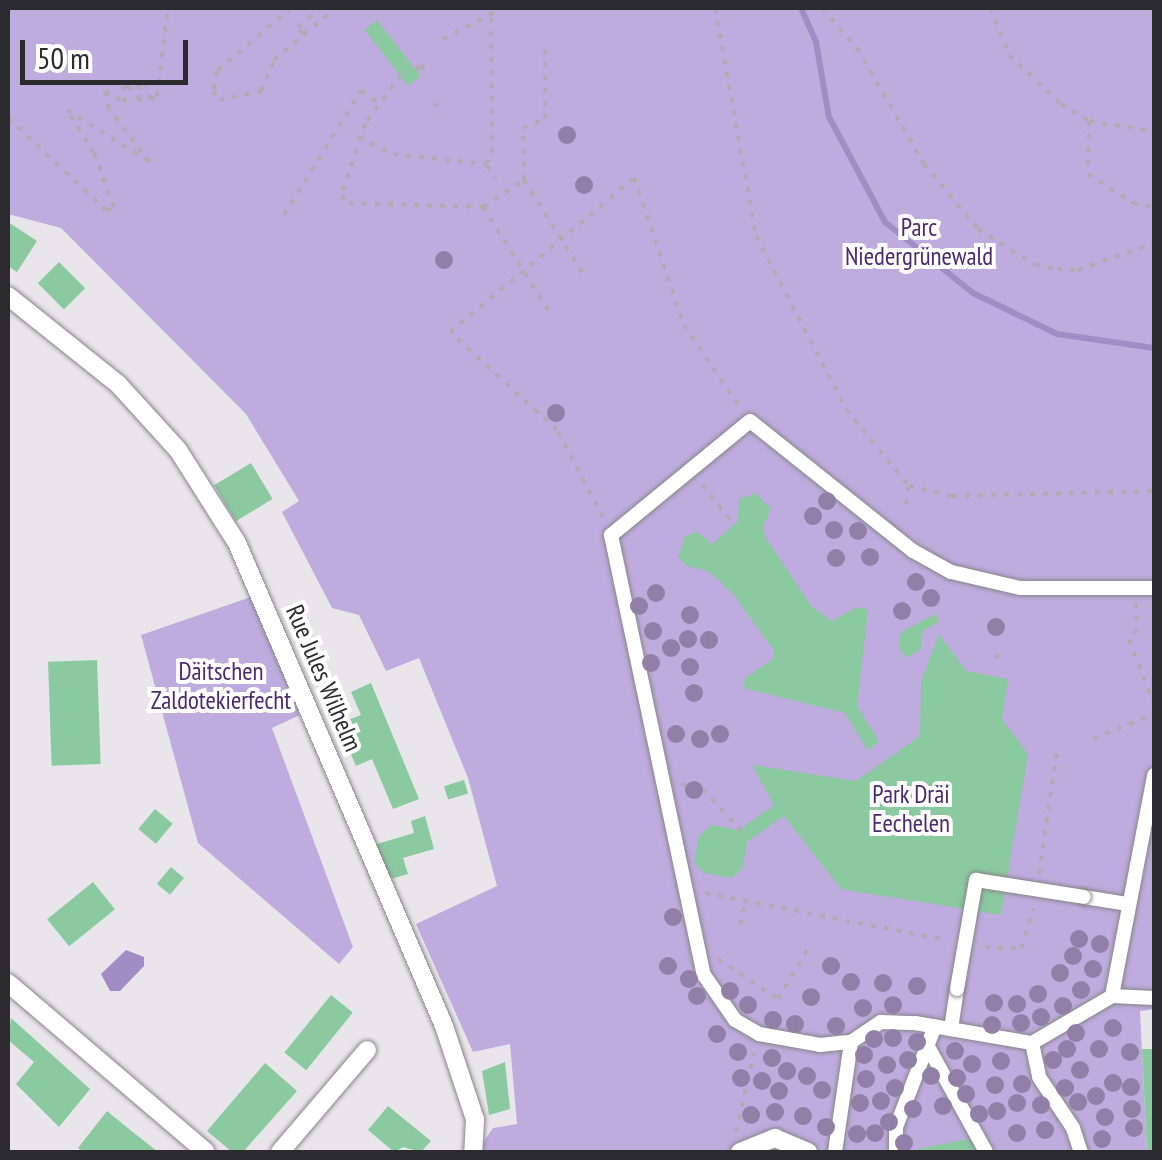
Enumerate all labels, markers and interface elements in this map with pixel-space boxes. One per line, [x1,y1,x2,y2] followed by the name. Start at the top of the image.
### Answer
[25,20,192,82] scale bar
[37,38,90,77] text: 50 m
[845,213,993,272] park label: Parc Niedergrünewald
[280,600,368,756] street label: Rue Jules Wilhelm
[151,657,291,716] park label: Däitschen Zaldotekierfecht
[872,780,950,839] park label: Park Dräi Eechelen

